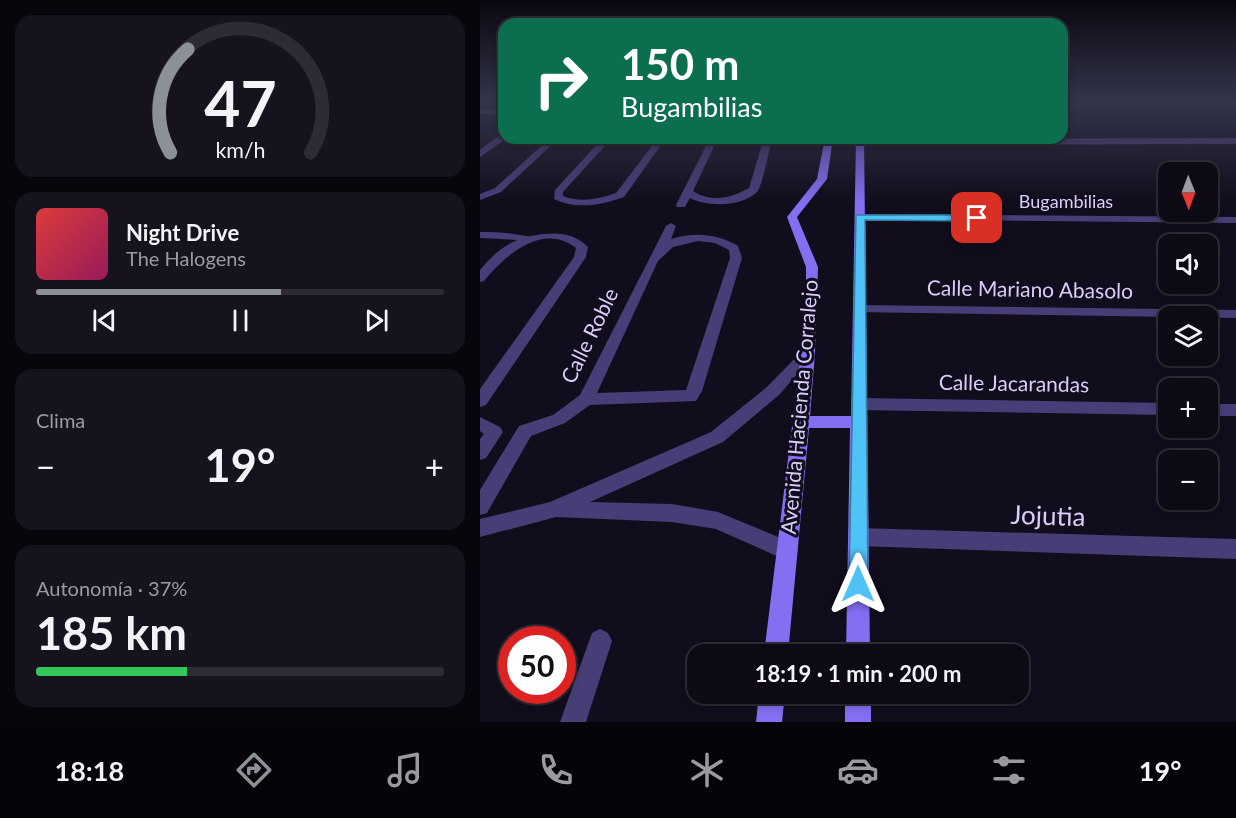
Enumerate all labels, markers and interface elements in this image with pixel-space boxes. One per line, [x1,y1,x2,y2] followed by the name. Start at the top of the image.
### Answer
[621,39,739,89] text: 150 m
[522,42,600,120] icon: right
[204,65,276,140] text: 47
[621,90,762,123] text: Bugambilias
[215,137,265,163] text: km/h
[1158,162,1218,222] north arrow
[1158,162,1218,510] map controls
[1019,190,1113,212] street label: Bugambilias
[951,192,1002,243] pin
[960,201,993,234] icon: arrive
[126,219,239,246] text: Night Drive
[1158,234,1218,294] button: sound
[126,246,246,270] text: The Halogens
[927,274,1133,303] street label: Calle Mariano Abasolo
[775,279,822,535] street label: Avenida Hacienda Corralejo
[555,284,622,387] street label: Calle Roble
[88,304,121,337] icon: previous
[224,304,257,337] icon: pause
[360,304,393,337] icon: next
[1158,306,1218,366] button: layers
[939,369,1089,396] street label: Calle Jacarandas
[1158,378,1218,438] button: +
[36,408,85,432] text: Clima
[205,438,275,492] text: 19°
[36,446,55,486] text: −
[425,446,444,486] text: +
[1158,450,1218,510] button: −
[1010,498,1086,532] street label: Jojutia
[826,552,890,616] position arrow
[36,576,187,600] text: Autonomía · 37%
[36,606,187,660] text: 185 km
[498,626,576,704] speed limit sign: 50
[755,660,961,687] text: 18:19 · 1 min · 200 m
[233,749,275,791] icon: directions
[384,749,426,791] icon: music
[535,749,577,791] icon: phone
[686,749,728,791] icon: climate
[837,749,879,791] icon: car
[988,749,1030,791] icon: filters
[54,754,124,787] text: 18:18
[1139,754,1181,787] text: 19°

